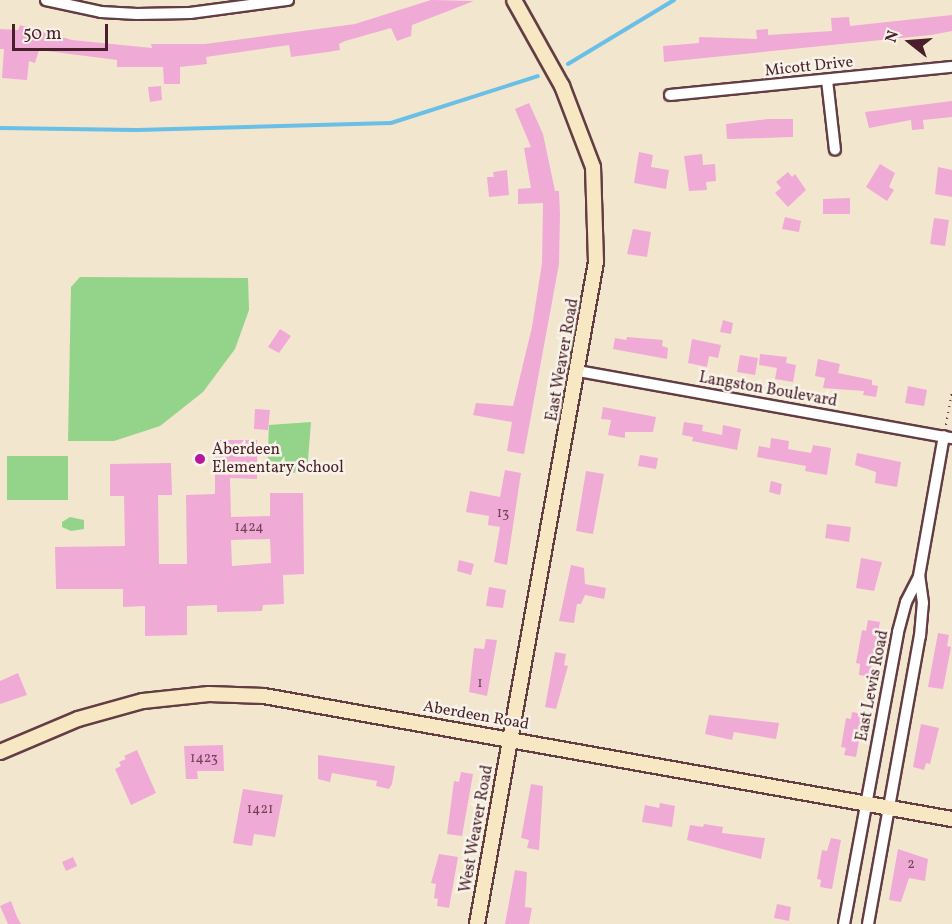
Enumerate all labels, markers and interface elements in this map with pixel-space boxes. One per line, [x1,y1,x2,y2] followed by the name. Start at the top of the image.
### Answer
[15,12,111,50] scale bar
[880,12,940,72] north arrow
[23,22,62,47] text: 50 m
[881,28,905,46] text: N
[764,53,854,81] street label: Micott Drive
[543,297,583,423] street label: East Weaver Road
[697,368,839,412] street label: Langston Boulevard
[212,440,344,478] place label: Aberdeen Elementary School
[193,452,207,466] marker: Aberdeen Elementary School
[497,506,509,522] house number: 13
[234,520,264,536] house number: 1424
[853,629,893,743] street label: East Lewis Road
[477,676,483,692] house number: 1
[421,697,531,735] street label: Aberdeen Road
[190,751,218,767] house number: 1423
[456,763,498,895] street label: West Weaver Road
[247,802,273,818] house number: 1421
[907,857,915,873] house number: 2

